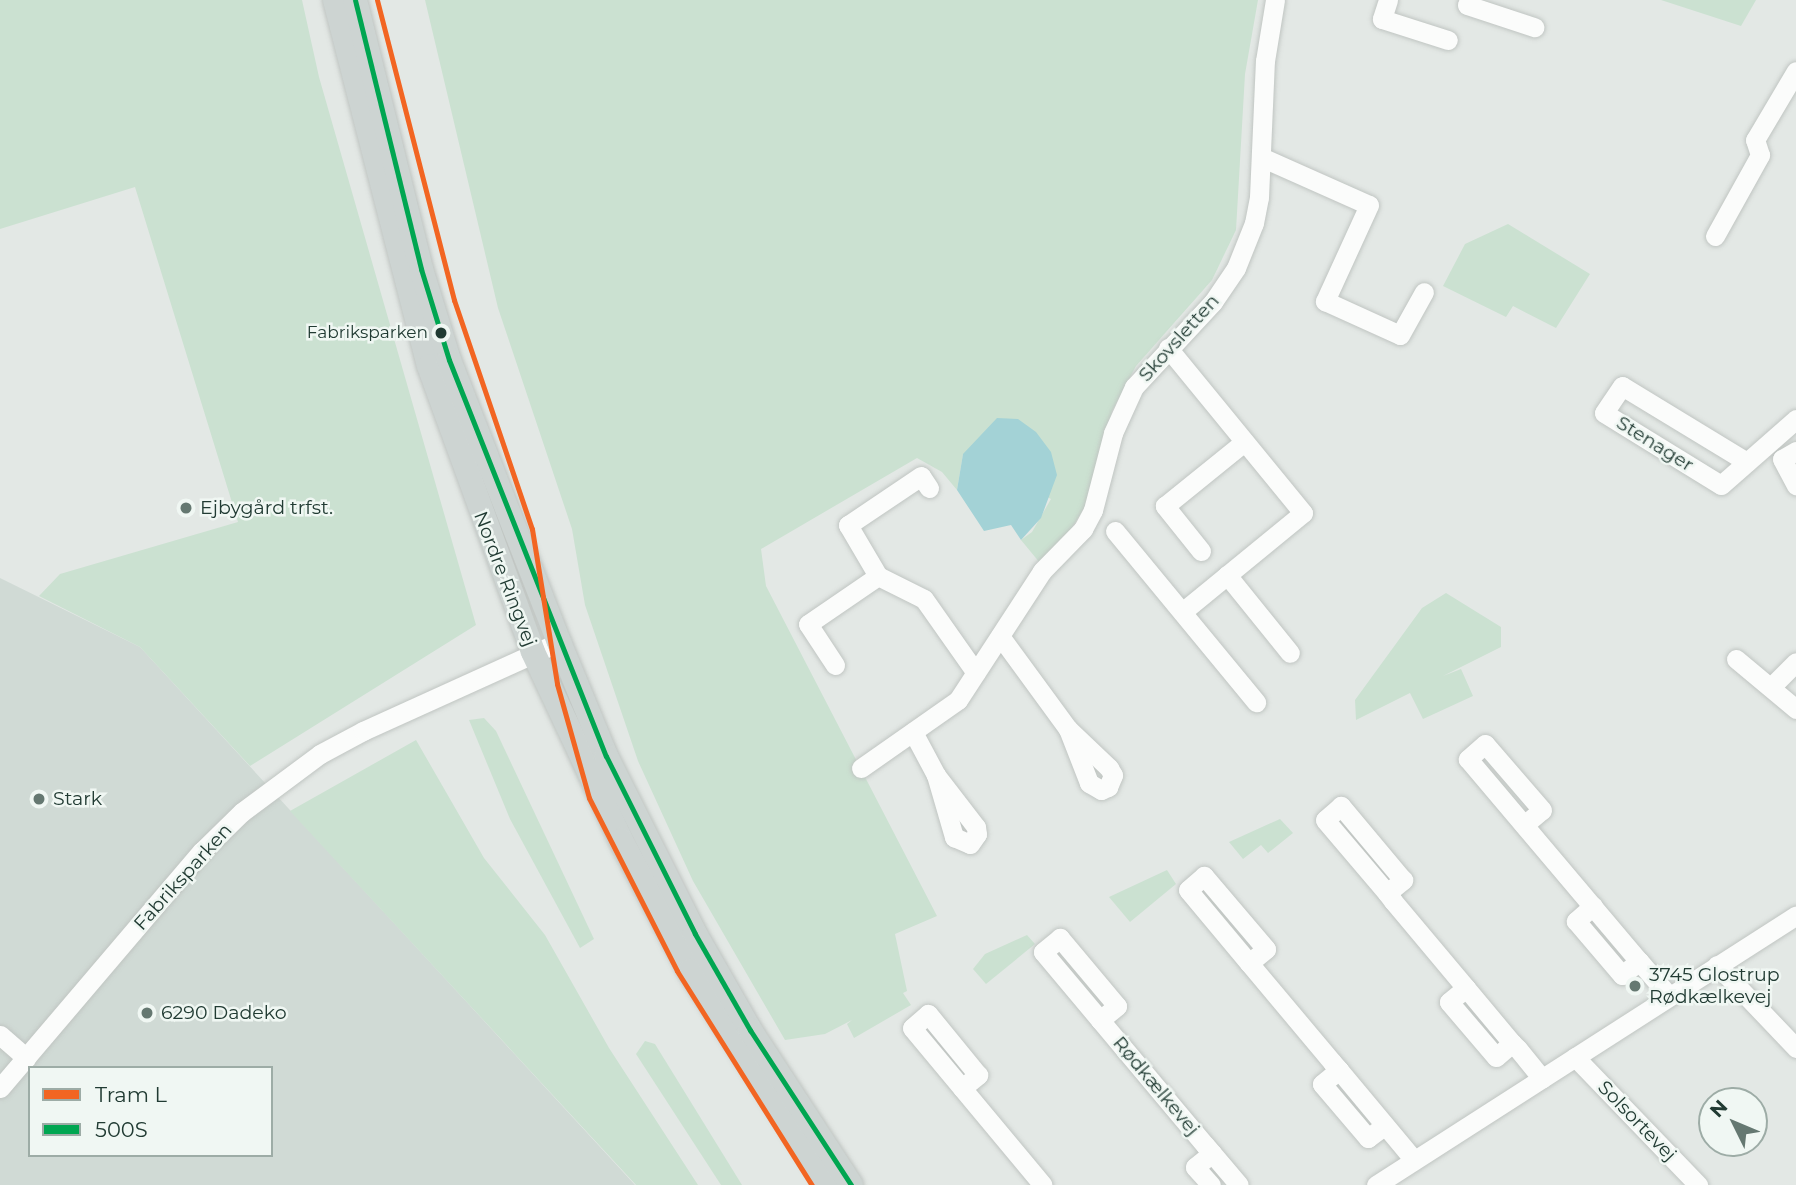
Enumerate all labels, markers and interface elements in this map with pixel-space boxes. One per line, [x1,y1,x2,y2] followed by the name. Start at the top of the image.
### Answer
[1134,290,1224,386] street label: Skovsletten
[307,323,428,343] place label: Fabriksparken
[434,326,448,340] marker: Fabriksparken
[1612,411,1698,477] street label: Stenager
[200,497,333,519] place label: Ejbygård trfst.
[178,500,194,516] marker: Ejbygård trfst.
[469,508,541,650] street label: Nordre Ringvej
[53,788,102,810] place label: Stark
[31,791,47,807] marker: Stark
[129,819,237,935] street label: Fabriksparken
[1649,964,1780,1008] place label: 3745 Glostrup Rødkælkevej
[1627,978,1643,994] marker: 3745 Glostrup Rødkælkevej
[161,1002,287,1024] place label: 6290 Dadeko
[139,1005,155,1021] marker: 6290 Dadeko
[1108,1032,1204,1140] street label: Rødkælkevej
[28,1066,273,1157] legend
[1593,1076,1681,1166] street label: Solsortevej
[95,1082,167,1107] text: Tram L
[1698,1087,1768,1157] north arrow
[1705,1095,1732,1122] text: N
[95,1117,148,1142] text: 500S

